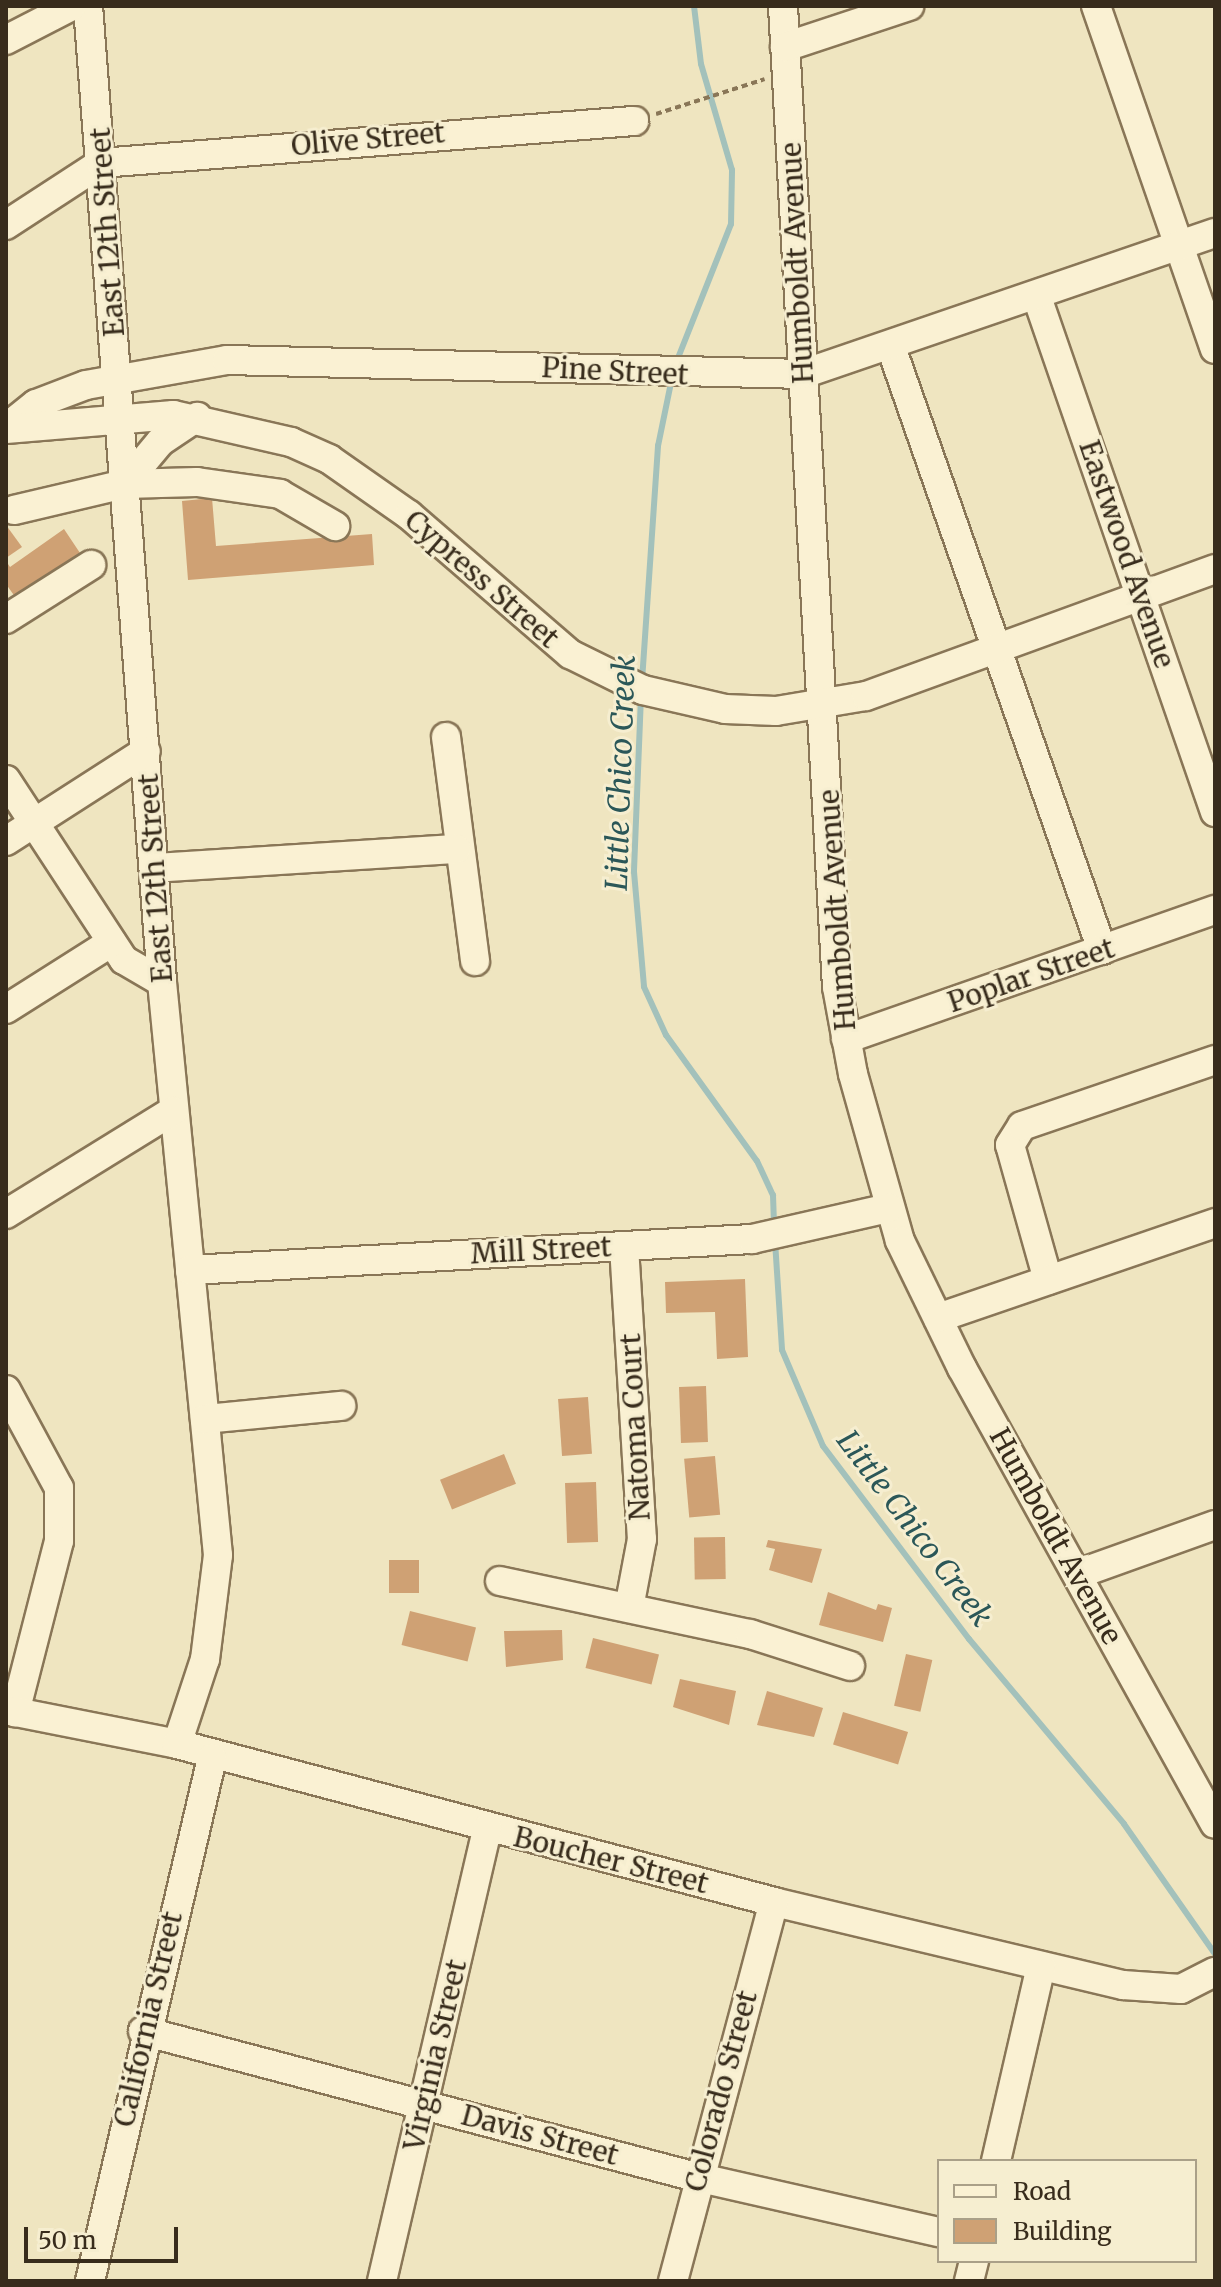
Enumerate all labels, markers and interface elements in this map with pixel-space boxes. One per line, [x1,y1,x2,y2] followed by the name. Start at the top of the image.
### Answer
[290,116,446,162] street label: Olive Street
[83,126,131,338] street label: East 12th Street
[774,141,820,385] street label: Humboldt Avenue
[541,350,689,392] street label: Pine Street
[1072,436,1182,672] street label: Eastwood Avenue
[398,503,566,655] street label: Cypress Street
[598,655,642,891] water label: Little Chico Creek
[131,772,179,984] street label: East 12th Street
[812,788,862,1032] street label: Humboldt Avenue
[943,931,1119,1019] street label: Poplar Street
[470,1230,612,1270] street label: Mill Street
[613,1333,657,1521] street label: Natoma Court
[983,1422,1129,1650] street label: Humboldt Avenue
[830,1423,1000,1633] water label: Little Chico Creek
[510,1820,712,1900] street label: Boucher Street
[107,1908,189,2130] street label: California Street
[397,1956,473,2154] street label: Virginia Street
[678,1987,764,2195] street label: Colorado Street
[458,2098,622,2172] street label: Davis Street
[937,2159,1197,2263] legend
[1013,2176,1071,2207] text: Road
[28,2211,182,2261] scale bar
[1013,2216,1112,2247] text: Building
[38,2225,97,2256] text: 50 m

